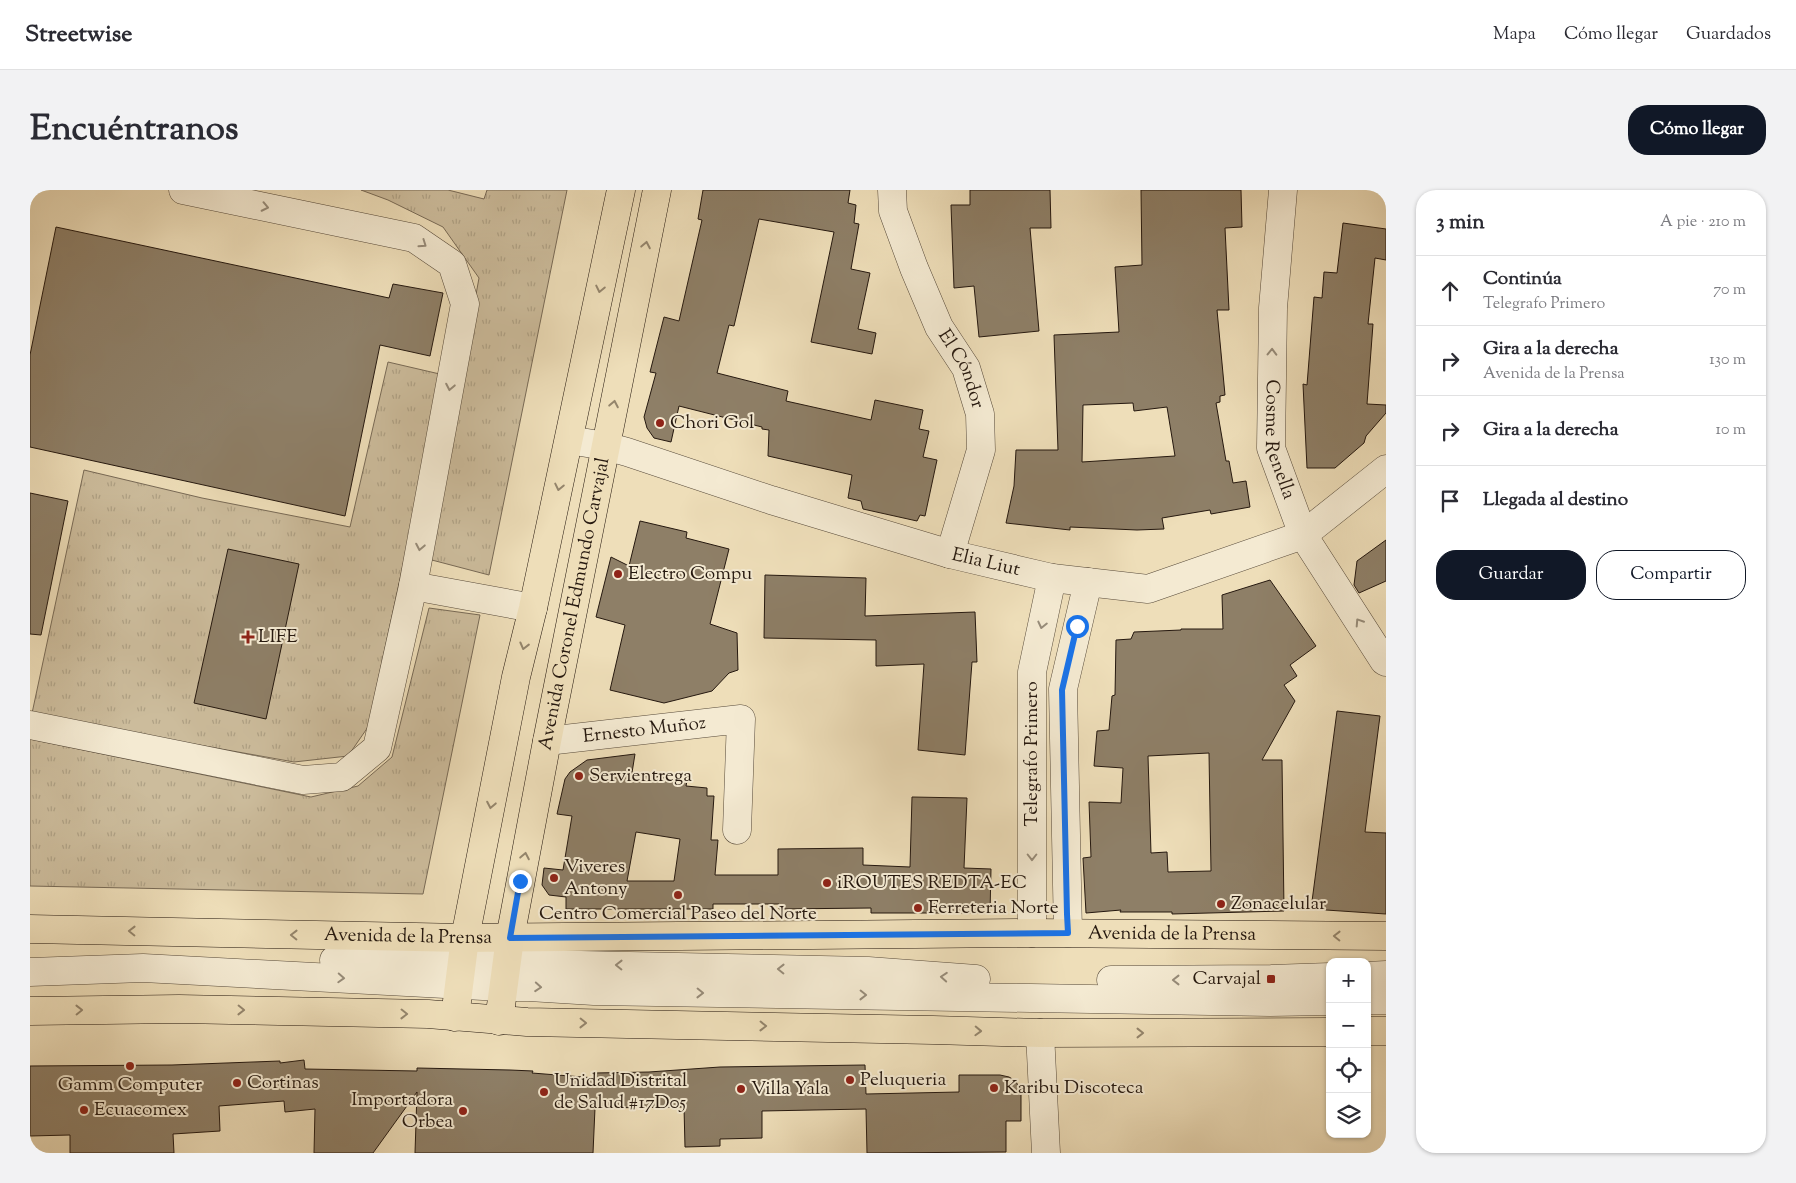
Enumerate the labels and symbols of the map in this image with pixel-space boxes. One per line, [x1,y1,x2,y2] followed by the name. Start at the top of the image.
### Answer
[261,201,269,212] one-way arrow
[417,238,426,247] one-way arrow
[640,241,651,249] one-way arrow
[595,285,606,294] one-way arrow
[931,324,991,412] street label: El Cóndor
[1267,348,1277,356] one-way arrow
[1257,379,1302,503] street label: Cosme Renella
[445,383,455,392] one-way arrow
[608,400,618,409] one-way arrow
[670,410,754,437] place label: Chori Gol
[654,417,666,429] marker: Chori Gol
[532,455,617,753] street label: Avenida Coronel Edmundo Carvajal
[554,483,565,492] one-way arrow
[949,541,1023,584] street label: Elia Liut
[415,543,426,551] one-way arrow
[628,561,752,588] place label: Electro Compu
[612,568,624,580] marker: Electro Compu
[1066,615,1089,638] route start
[1355,618,1365,627] one-way arrow
[1037,621,1048,630] one-way arrow
[258,624,298,651] place label: LIFE
[242,631,254,643] marker: LIFE
[519,641,530,650] one-way arrow
[1019,681,1046,827] street label: Telegrafo Primero
[581,710,707,750] street label: Ernesto Muñoz
[589,763,692,790] place label: Servientrega
[573,770,585,782] marker: Servientrega
[486,801,497,809] one-way arrow
[520,851,530,860] one-way arrow
[564,854,628,903] place label: Viveres Antony
[1027,854,1037,861] one-way arrow
[509,870,532,893] route end
[837,870,1027,897] place label: iROUTES REDTA-EC
[548,872,560,884] marker: Viveres Antony
[821,877,833,889] marker: iROUTES REDTA-EC
[672,889,684,901] marker: Centro Comercial Paseo del Norte
[1231,891,1326,918] place label: Zonacelular
[928,895,1059,922] place label: Ferreteria Norte
[1215,898,1227,910] marker: Zonacelular
[539,901,817,928] place label: Centro Comercial Paseo del Norte
[912,902,924,914] marker: Ferreteria Norte
[1088,920,1256,948] street label: Avenida de la Prensa
[324,922,492,952] street label: Avenida de la Prensa
[127,926,135,936] one-way arrow
[290,929,298,940] one-way arrow
[1333,931,1341,941] one-way arrow
[615,960,622,970] one-way arrow
[777,964,785,974] one-way arrow
[1193,966,1261,993] place label: Carvajal
[939,972,947,983] one-way arrow
[337,973,345,984] one-way arrow
[1265,973,1277,985] marker: Carvajal
[1172,975,1180,985] one-way arrow
[534,982,542,993] one-way arrow
[697,988,705,998] one-way arrow
[860,990,867,1000] one-way arrow
[75,1005,83,1016] one-way arrow
[238,1005,245,1015] one-way arrow
[400,1009,408,1019] one-way arrow
[580,1018,587,1028] one-way arrow
[759,1021,767,1032] one-way arrow
[974,1026,982,1036] one-way arrow
[1137,1028,1145,1038] one-way arrow
[124,1060,136,1072] marker: Gamm Computer
[860,1067,946,1094] place label: Peluqueria
[554,1068,687,1117] place label: Unidad Distrital de Salud #17D05
[247,1070,319,1097] place label: Cortinas
[58,1072,202,1099] place label: Gamm Computer
[844,1074,856,1086] marker: Peluqueria
[1004,1075,1144,1102] place label: Karibu Discoteca
[751,1076,829,1103] place label: Villa Yala
[231,1077,243,1089] marker: Cortinas
[988,1082,1000,1094] marker: Karibu Discoteca
[735,1083,747,1095] marker: Villa Yala
[538,1086,550,1098] marker: Unidad Distrital de Salud #17D05
[351,1087,453,1136] place label: Importadora Orbea
[94,1097,187,1124] place label: Ecuacomex
[78,1104,90,1116] marker: Ecuacomex
[457,1105,469,1117] marker: Importadora Orbea

